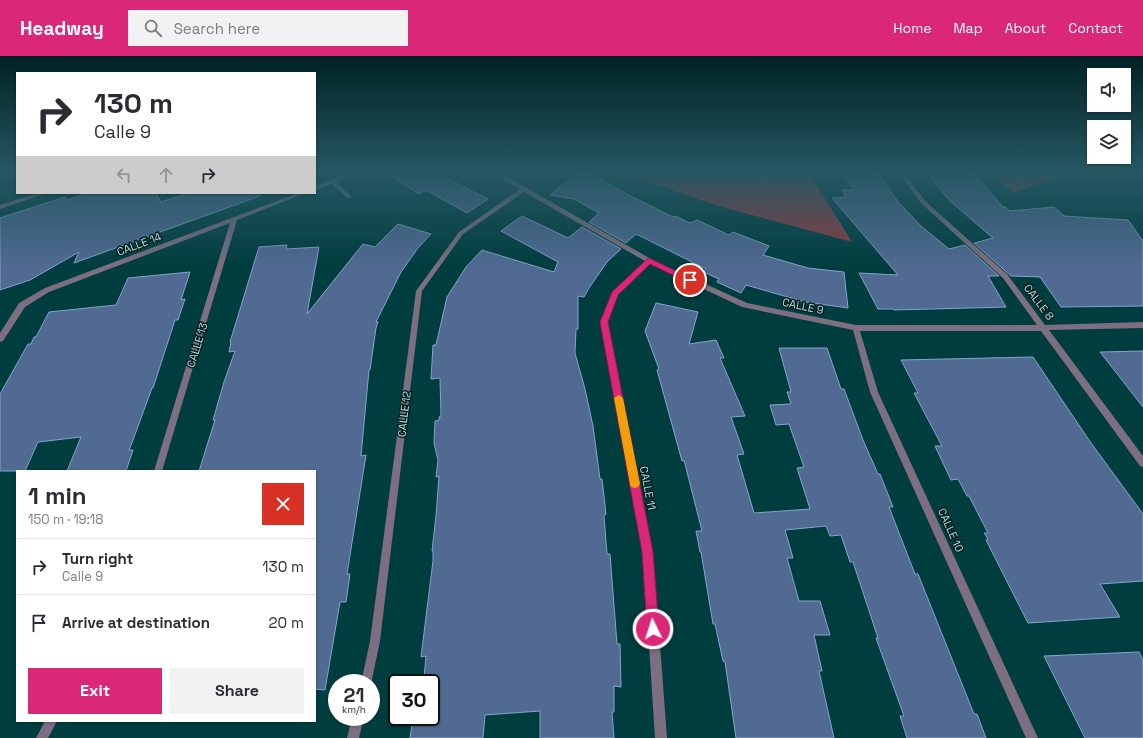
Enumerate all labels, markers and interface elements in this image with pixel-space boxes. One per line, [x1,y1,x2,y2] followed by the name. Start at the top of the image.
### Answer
[128,10,408,46] search box
[20,16,104,41] text: Headway
[142,17,164,39] icon: search
[174,19,260,38] text: Search here
[893,19,931,37] text: Home
[953,19,983,37] text: Map
[1005,19,1046,37] text: About
[1068,19,1123,37] text: Contact
[1087,68,1131,164] map controls
[1087,68,1131,112] button: sound
[94,85,173,121] text: 130 m
[28,88,80,140] icon: right
[94,120,151,143] text: Calle 9
[1087,120,1131,164] button: layers
[113,164,135,186] icon: left
[155,164,177,186] icon: ahead
[197,164,219,186] icon: right
[115,229,163,259] street label: CALLE 14
[673,263,707,297] pin
[679,269,701,291] icon: arrive
[1021,281,1057,323] street label: CALLE 8
[781,295,825,317] street label: CALLE 9
[184,321,211,369] street label: CALLE 13
[394,390,414,438] street label: CALLE 12
[637,465,659,511] street label: CALLE 11
[28,480,87,511] text: 1 min
[262,483,304,525] button: close
[935,506,967,554] street label: CALLE 10
[28,511,103,528] text: 150 m · 19:18
[62,549,133,568] text: Turn right
[28,556,50,578] icon: right
[262,557,304,576] text: 130 m
[62,568,103,585] text: Calle 9
[632,608,674,650] position arrow
[28,612,50,634] icon: arrive
[62,613,210,632] text: Arrive at destination
[269,613,304,632] text: 20 m
[28,668,162,714] button: Exit
[170,668,304,714] button: Share
[388,674,440,726] speed limit sign: 30
[344,682,364,708] text: 21
[342,703,366,716] text: km/h

